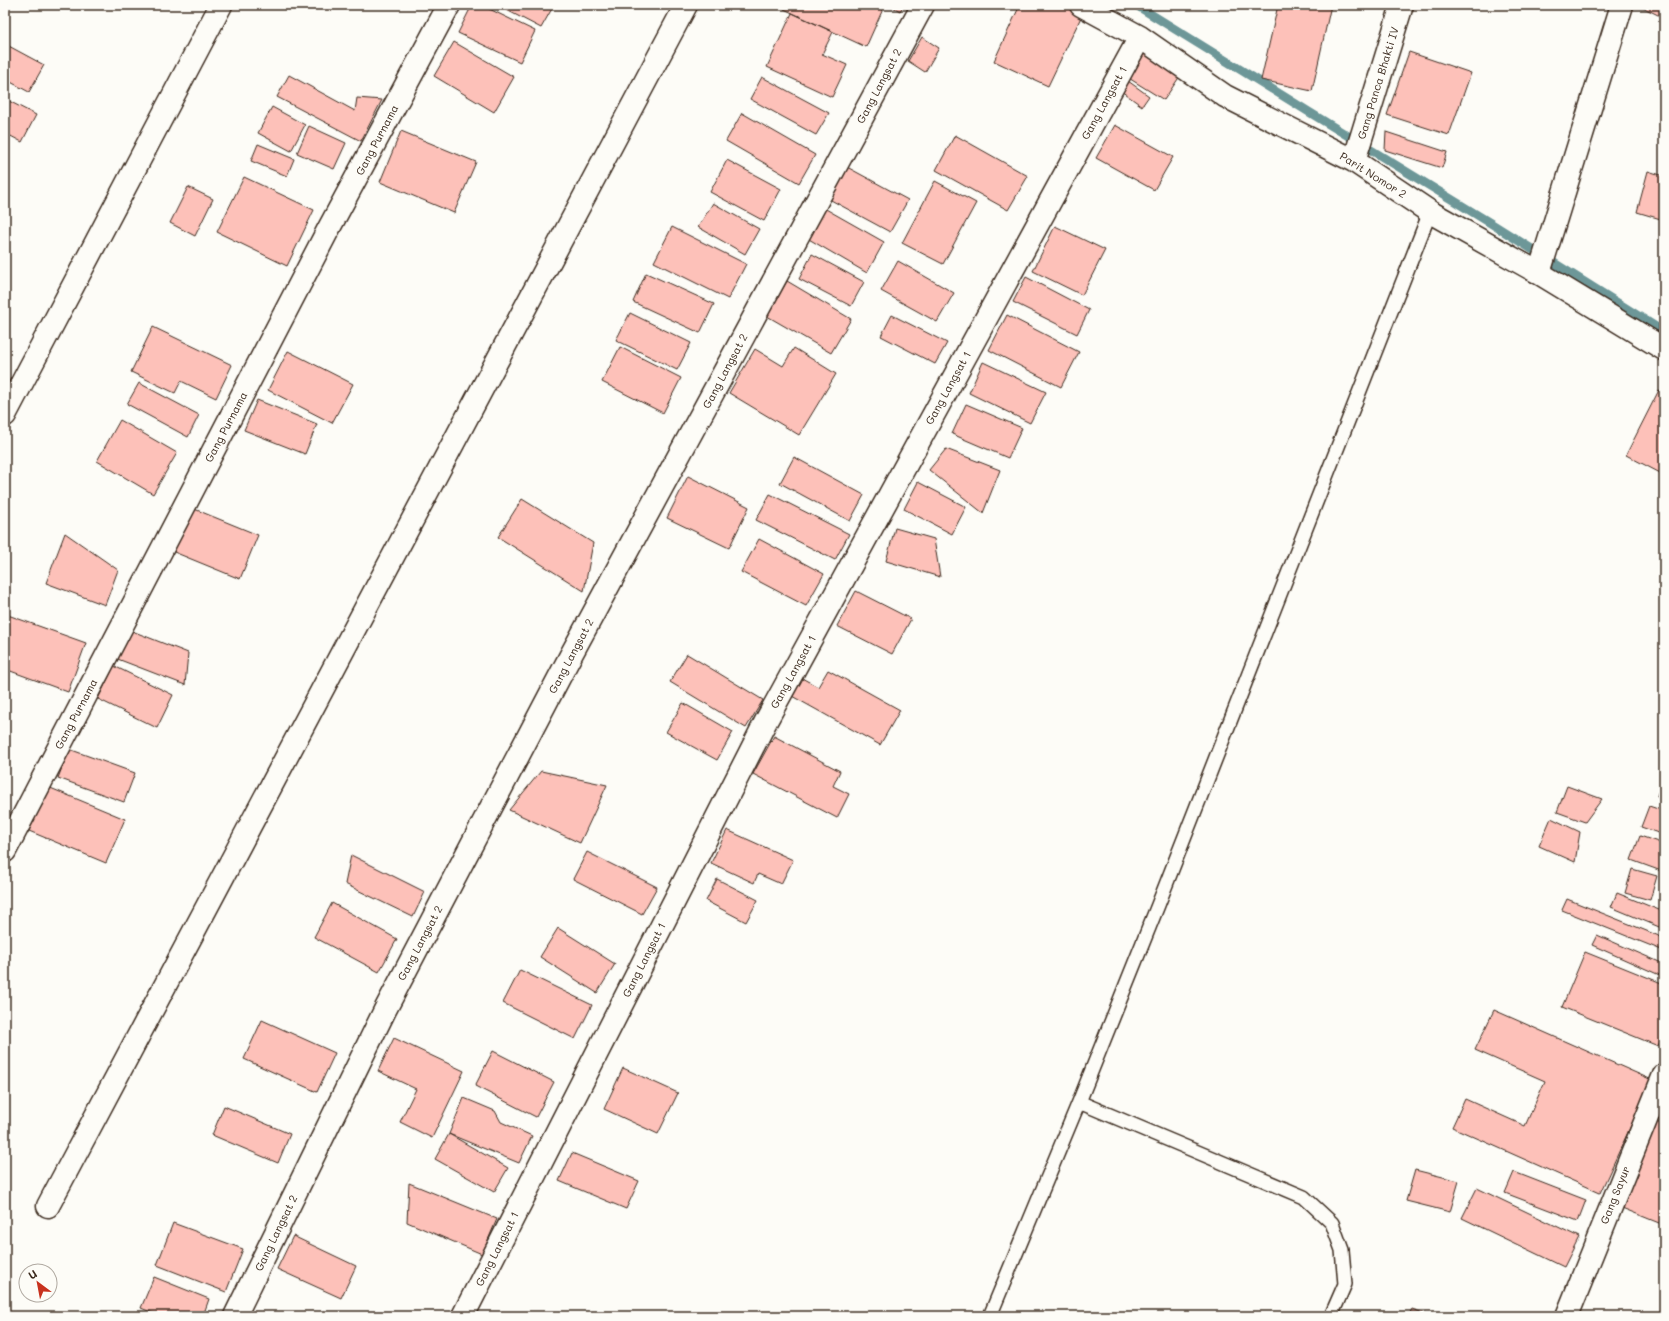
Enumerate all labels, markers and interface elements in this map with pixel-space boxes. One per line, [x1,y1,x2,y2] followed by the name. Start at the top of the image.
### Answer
[1353,25,1402,141] street label: Gang Panca Bhakti IV
[853,46,905,126] street label: Gang Langsat 2
[1077,63,1130,142] street label: Gang Langsat 1
[352,102,402,178] street label: Gang Purnama
[1337,148,1409,201] street label: Parit Nomor 2
[699,331,751,411] street label: Gang Langsat 2
[921,348,974,427] street label: Gang Langsat 1
[201,389,251,465] street label: Gang Purnama
[545,616,597,696] street label: Gang Langsat 2
[766,632,819,711] street label: Gang Langsat 1
[51,676,101,752] street label: Gang Purnama
[394,903,446,983] street label: Gang Langsat 2
[618,920,669,1000] street label: Gang Langsat 1
[1596,1164,1633,1226] street label: Gang Sayur
[251,1192,300,1273] street label: Gang Langsat 2
[471,1209,522,1289] street label: Gang Langsat 1
[18,1263,58,1303] north arrow
[25,1266,40,1283] text: U

